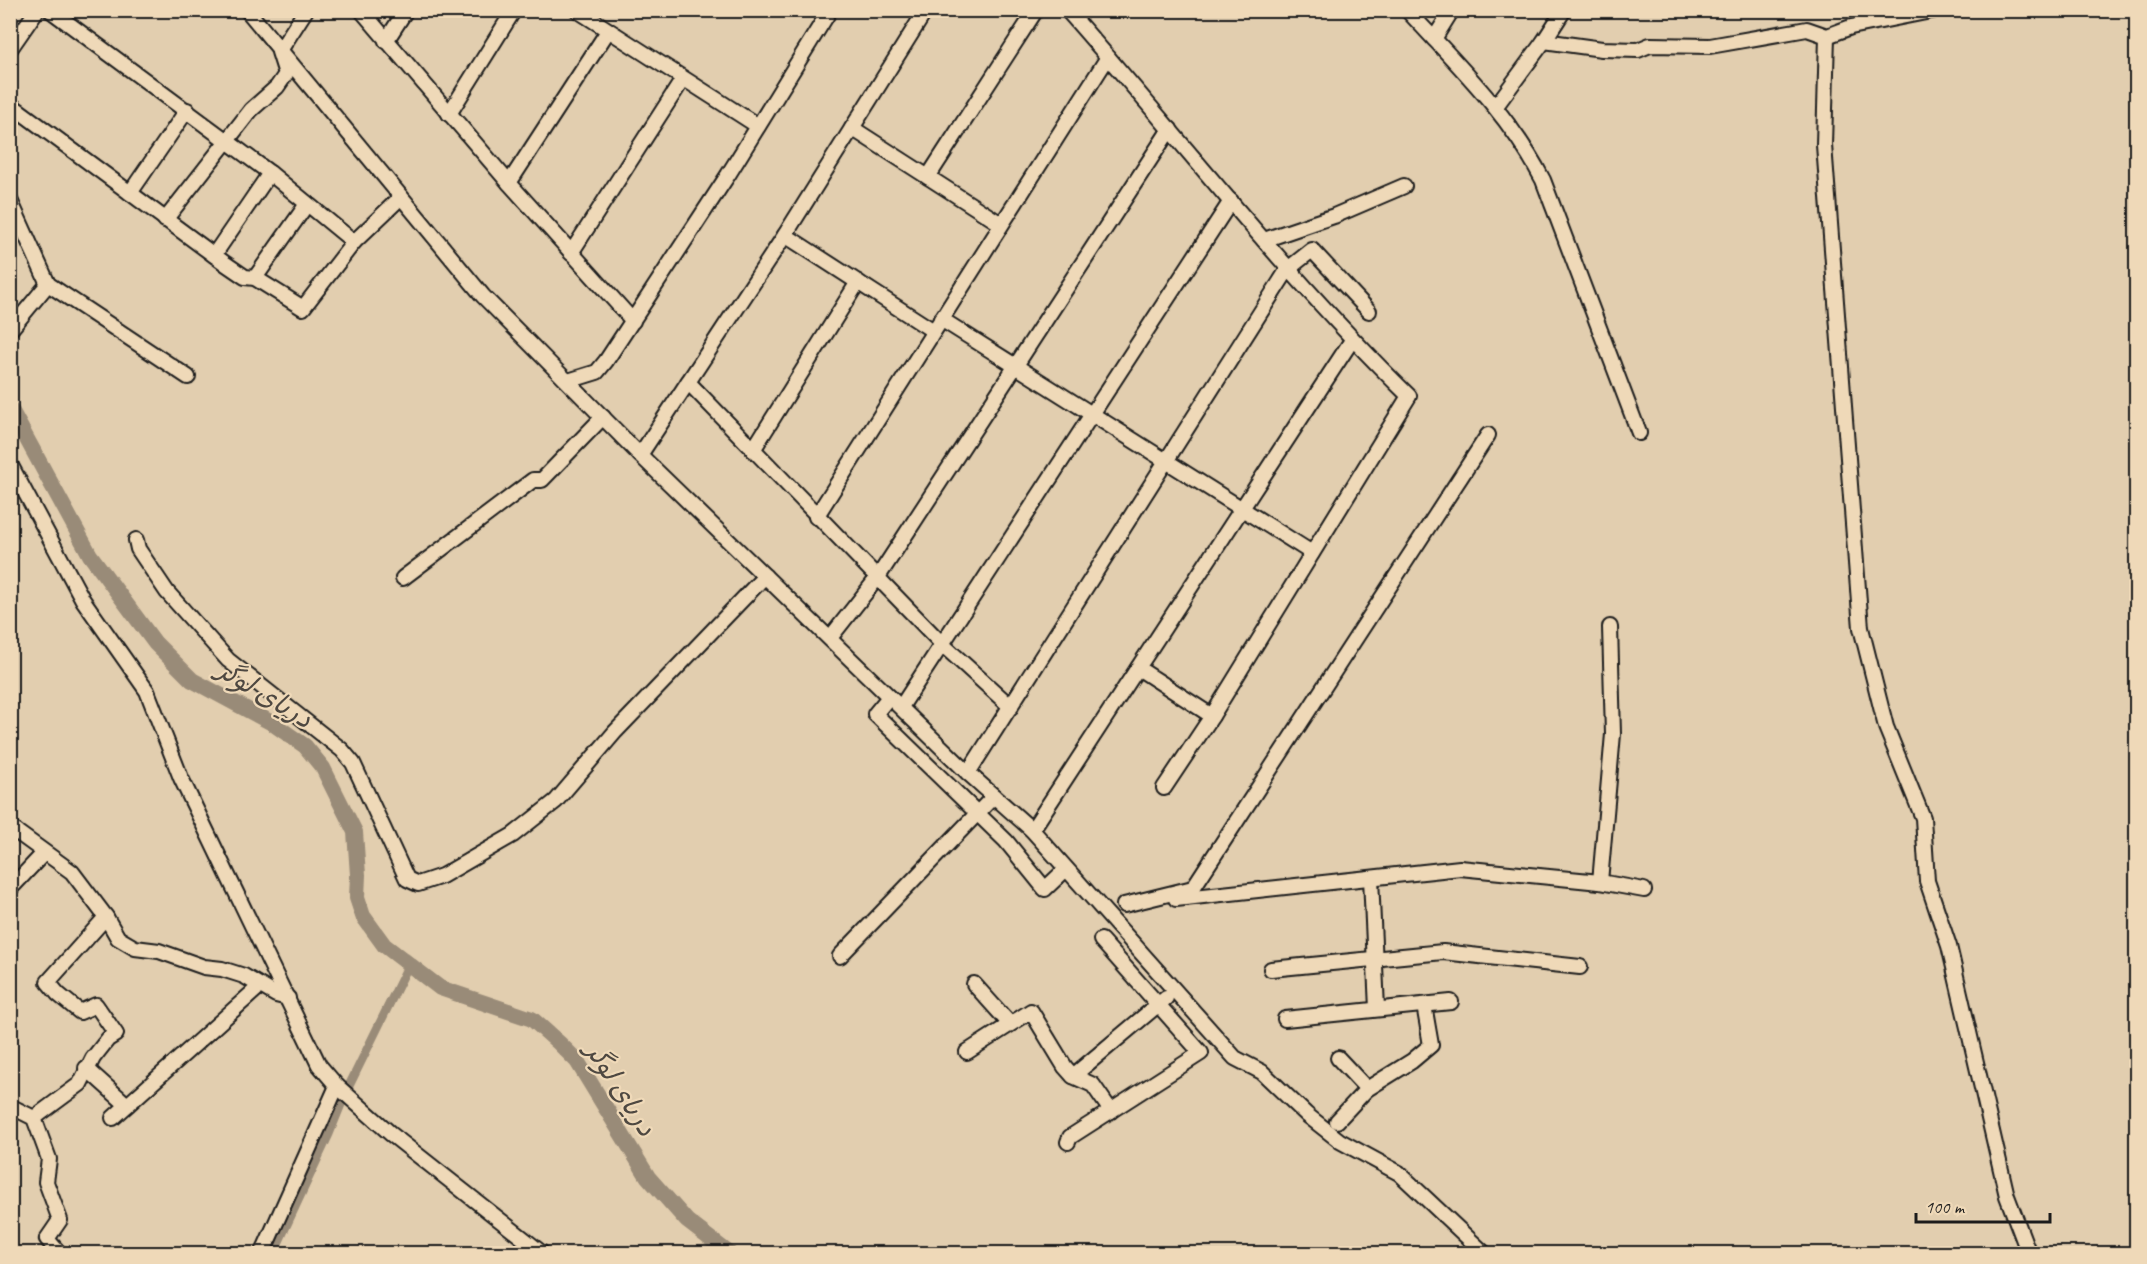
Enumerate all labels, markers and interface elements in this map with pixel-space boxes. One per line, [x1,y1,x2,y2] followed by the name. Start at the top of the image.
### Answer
[208,651,319,736] water label: دریای لوگر
[576,1033,664,1143] water label: دریای لوگر
[1916,1186,2050,1224] scale bar
[1925,1196,1966,1218] text: 100 m

